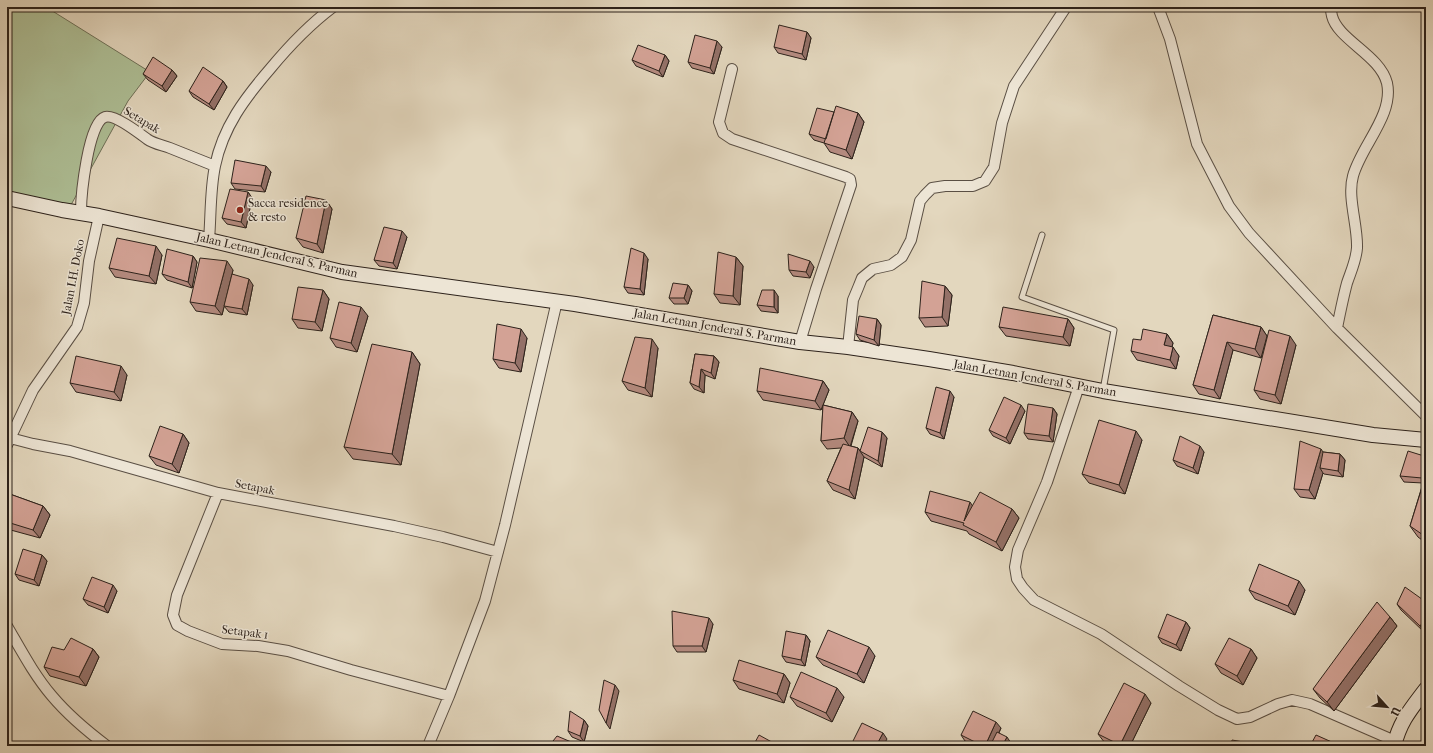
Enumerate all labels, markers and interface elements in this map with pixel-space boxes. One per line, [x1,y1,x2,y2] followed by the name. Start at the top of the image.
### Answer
[121,104,164,137] street label: Setapak
[248,196,328,224] place label: Sacca residence & resto
[235,205,245,215] marker: Sacca residence & resto
[194,229,359,280] street label: Jalan Letnan Jenderal S. Parman
[59,238,87,317] street label: Jalan I.H. Doko
[631,306,798,348] street label: Jalan Letnan Jenderal S. Parman
[951,357,1118,399] street label: Jalan Letnan Jenderal S. Parman
[234,476,277,498] street label: Setapak
[221,622,269,642] street label: Setapak 1
[1367,687,1407,727] north arrow
[1388,704,1404,718] text: U

